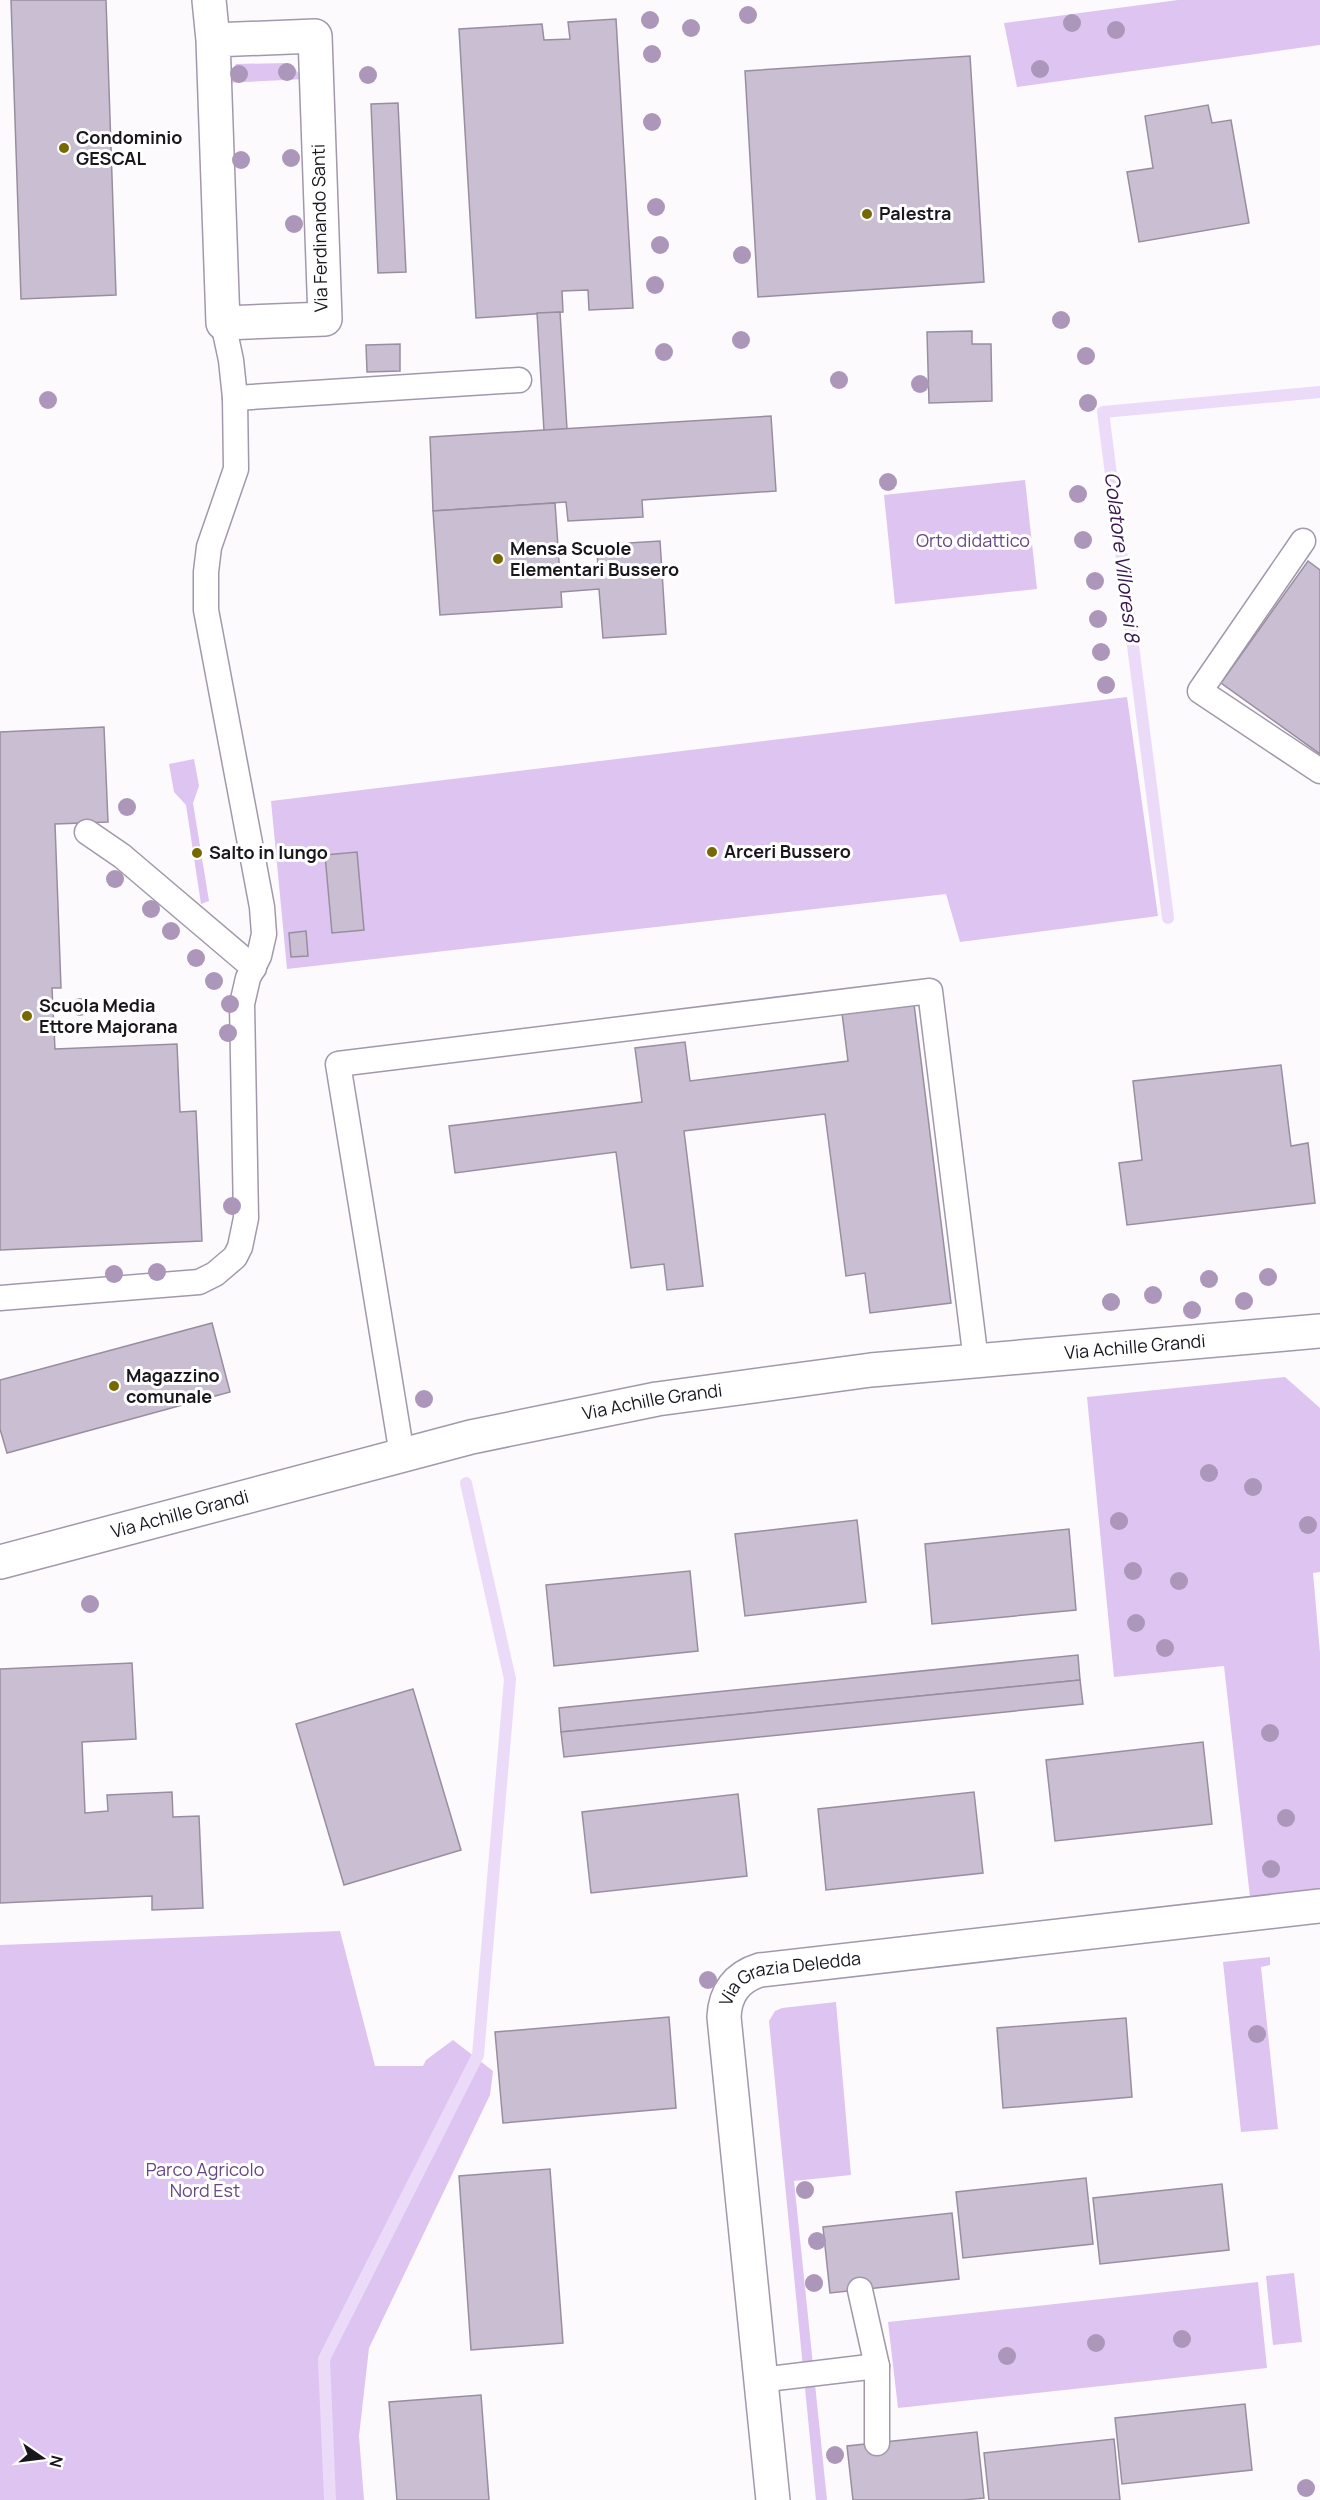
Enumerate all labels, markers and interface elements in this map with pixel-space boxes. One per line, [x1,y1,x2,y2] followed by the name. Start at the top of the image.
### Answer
[76,125,182,170] place label: Condominio GESCAL
[57,141,71,155] marker: Condominio GESCAL
[306,144,332,312] street label: Via Ferdinando Santi
[879,201,951,225] place label: Palestra
[860,207,874,221] marker: Palestra
[1099,470,1147,646] water label: Colatore Villoresi 8
[916,528,1030,552] park label: Orto didattico
[510,536,679,581] place label: Mensa Scuole Elementari Bussero
[491,552,505,566] marker: Mensa Scuole Elementari Bussero
[724,839,851,863] place label: Arceri Bussero
[209,840,328,864] place label: Salto in lungo
[705,845,719,859] marker: Arceri Bussero
[190,846,204,860] marker: Salto in lungo
[39,993,178,1038] place label: Scuola Media Ettore Majorana
[20,1009,34,1023] marker: Scuola Media Ettore Majorana
[1063,1328,1206,1364] street label: Via Achille Grandi
[126,1363,220,1408] place label: Magazzino comunale
[580,1377,723,1425] street label: Via Achille Grandi
[107,1379,121,1393] marker: Magazzino comunale
[108,1484,251,1543] street label: Via Achille Grandi
[713,1946,862,2009] street label: Via Grazia Deledda
[146,2157,264,2202] park label: Parco Agricolo Nord Est
[12,2428,72,2488] north arrow
[44,2453,69,2470] text: N

